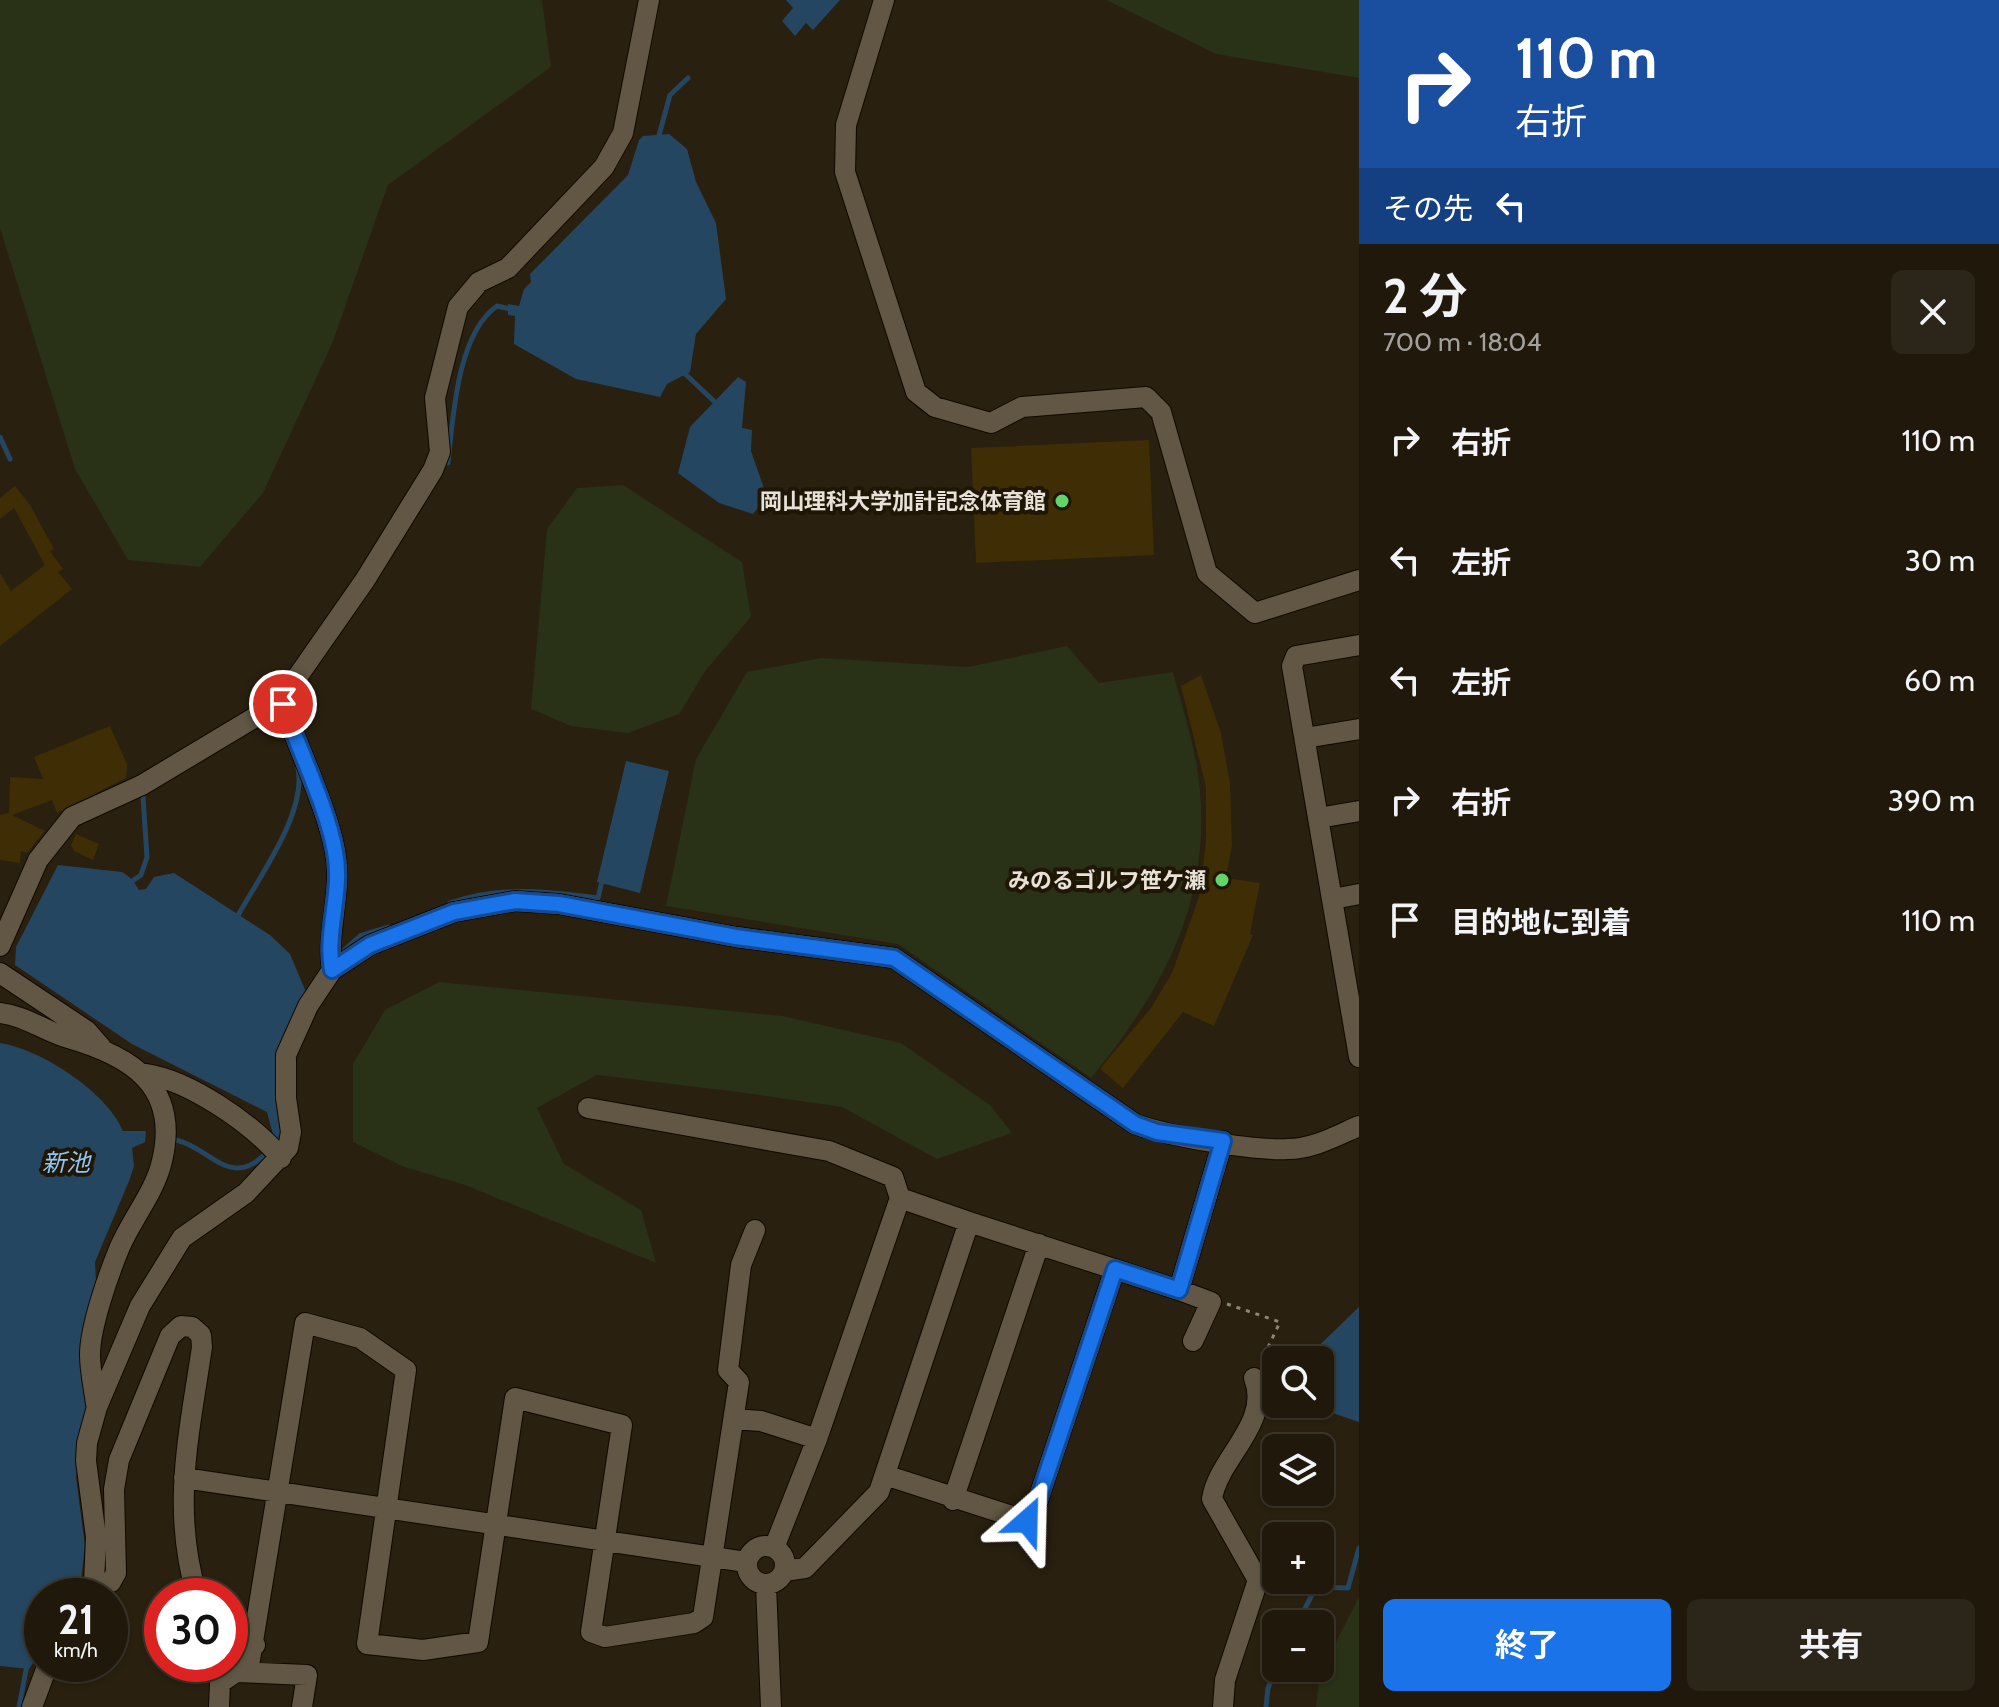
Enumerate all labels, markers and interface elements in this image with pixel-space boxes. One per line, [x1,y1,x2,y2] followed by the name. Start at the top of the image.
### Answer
[1515,24,1657,92] text: 110 m
[1383,32,1487,136] icon: right
[1515,99,1587,143] text: 右折
[1489,184,1533,228] icon: left
[1383,190,1473,227] text: その先
[1383,267,1467,325] text: 2 分
[1891,270,1975,354] button: close
[1383,326,1542,358] text: 700 m · 18:04
[1383,418,1427,462] icon: right
[1901,422,1975,459] text: 110 m
[1451,424,1511,461] text: 右折
[760,488,1046,515] place label: 岡山理科大学加計記念体育館
[1053,492,1071,510] marker: 岡山理科大学加計記念体育館
[1383,538,1427,582] icon: left
[1905,542,1975,579] text: 30 m
[1451,544,1511,581] text: 左折
[1383,658,1427,702] icon: left
[1904,662,1975,699] text: 60 m
[1451,664,1511,701] text: 左折
[249,670,317,738] pin
[261,682,305,726] icon: arrive
[1383,778,1427,822] icon: right
[1888,782,1975,819] text: 390 m
[1451,784,1511,821] text: 右折
[1008,867,1206,894] place label: みのるゴルフ笹ケ瀬
[1213,871,1231,889] marker: みのるゴルフ笹ケ瀬
[1383,898,1427,942] icon: arrive
[1901,902,1975,939] text: 110 m
[1451,904,1631,941] text: 目的地に到着
[42,1148,92,1177] water label: 新池
[1262,1346,1334,1682] map controls
[1262,1346,1334,1418] button: search
[1262,1434,1334,1506] button: layers
[985,1479,1069,1563] position arrow
[1262,1522,1334,1594] button: +
[144,1578,248,1682] speed limit sign: 30
[58,1595,94,1644] text: 21
[1383,1599,1671,1691] button: 終了
[1687,1599,1975,1691] button: 共有
[1262,1610,1334,1682] button: −
[54,1638,98,1662] text: km/h

